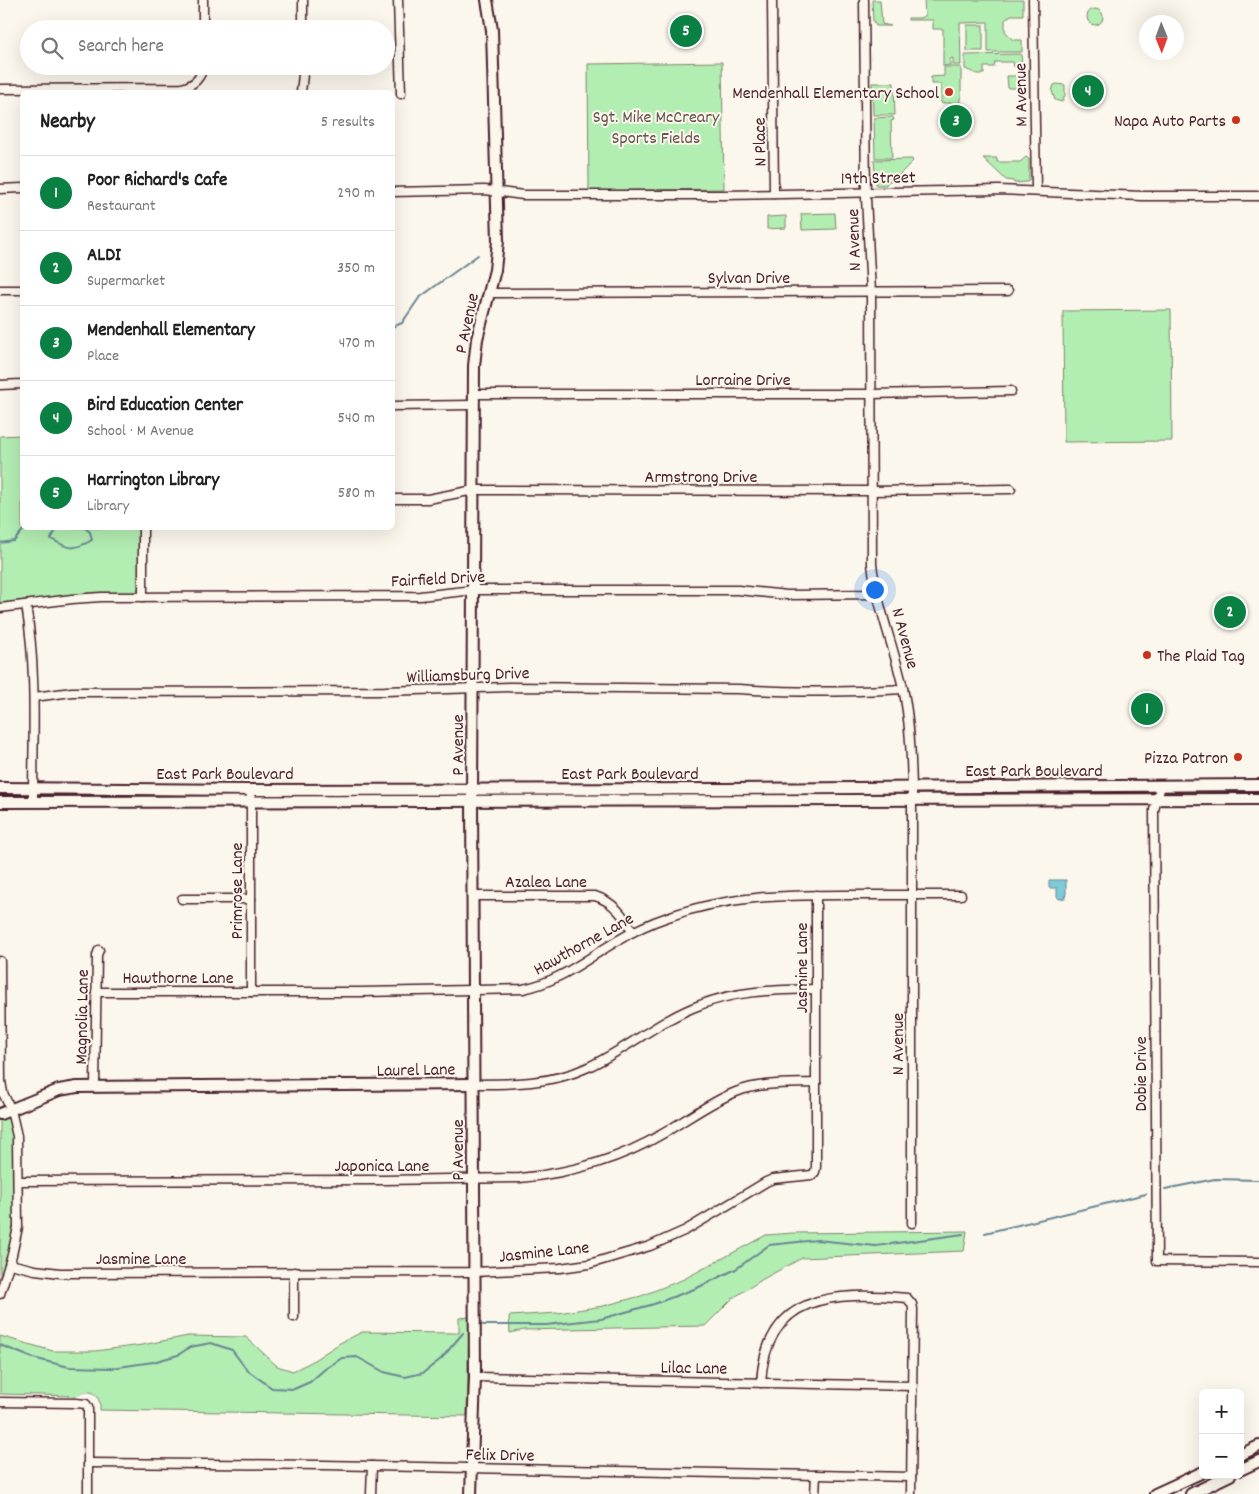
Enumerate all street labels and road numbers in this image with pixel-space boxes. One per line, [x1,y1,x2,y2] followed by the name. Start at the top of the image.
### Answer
[1009,63,1036,127] street label: M Avenue
[749,117,774,167] street label: N Place
[840,166,916,193] street label: 19th Street
[842,208,869,271] street label: N Avenue
[708,267,790,292] street label: Sylvan Drive
[450,291,487,356] street label: P Avenue
[695,369,791,394] street label: Lorraine Drive
[645,466,757,491] street label: Armstrong Drive
[390,566,486,595] street label: Fairfield Drive
[883,605,924,672] street label: N Avenue
[406,662,530,691] street label: Williamsburg Drive
[447,714,472,776] street label: P Avenue
[965,760,1103,785] street label: East Park Boulevard
[156,763,294,788] street label: East Park Boulevard
[561,763,699,788] street label: East Park Boulevard
[226,842,251,939] street label: Primrose Lane
[505,871,587,896] street label: Azalea Lane
[530,907,639,983] street label: Hawthorne Lane
[791,923,816,1013] street label: Jasmine Lane
[122,967,234,992] street label: Hawthorne Lane
[70,969,97,1065] street label: Magnolia Lane
[887,1013,912,1075] street label: N Avenue
[1130,1036,1155,1112] street label: Dobie Drive
[377,1058,456,1085] street label: Laurel Lane
[447,1119,472,1181] street label: P Avenue
[335,1155,429,1180] street label: Japonica Lane
[498,1236,591,1271] street label: Jasmine Lane
[96,1248,186,1273] street label: Jasmine Lane
[660,1356,728,1383] street label: Lilac Lane
[465,1443,535,1470] street label: Felix Drive

